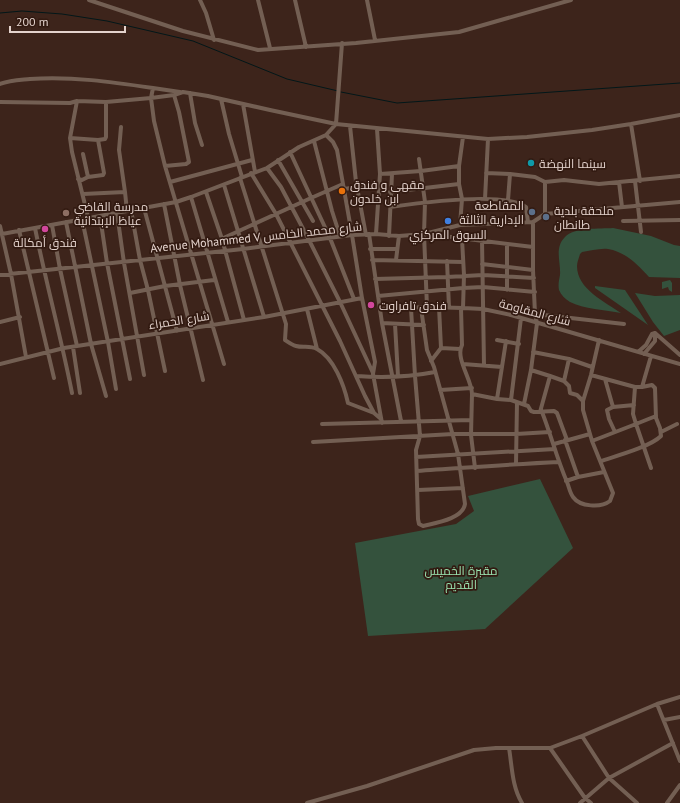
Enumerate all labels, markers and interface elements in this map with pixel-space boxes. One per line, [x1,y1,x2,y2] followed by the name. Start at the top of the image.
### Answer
[10,8,125,34] scale bar
[16,14,49,29] text: 200 m
[539,156,606,171] place label: سينما النهضة
[526,158,536,168] marker: سينما النهضة
[350,177,424,206] place label: مقهى و فندق ابن خلدون
[337,186,347,196] marker: مقهى و فندق ابن خلدون
[459,198,524,227] place label: المقاطعة الإدارية الثالثة
[74,199,148,228] place label: مدرسة القاضي عياظ الإبتدائية
[554,203,614,232] place label: ملحقة بلدية طانطان
[527,207,537,217] marker: المقاطعة الإدارية الثالثة
[61,208,71,218] marker: مدرسة القاضي عياظ الإبتدائية
[541,212,551,222] marker: ملحقة بلدية طانطان
[443,216,453,226] marker: السوق المركزي
[149,218,363,257] street label: Avenue Mohammed V شارع محمد الخامس
[40,224,50,234] marker: فندق أمكالة
[409,227,487,245] place label: السوق المركزي
[13,235,77,250] place label: فندق أمكالة
[497,295,572,330] street label: شارع المقاومة
[379,298,447,313] place label: فندق تافراوت
[366,300,376,310] marker: فندق تافراوت
[147,308,211,333] street label: شارع الحمراء
[424,563,498,593] park label: مقبرة الخميس القديم

